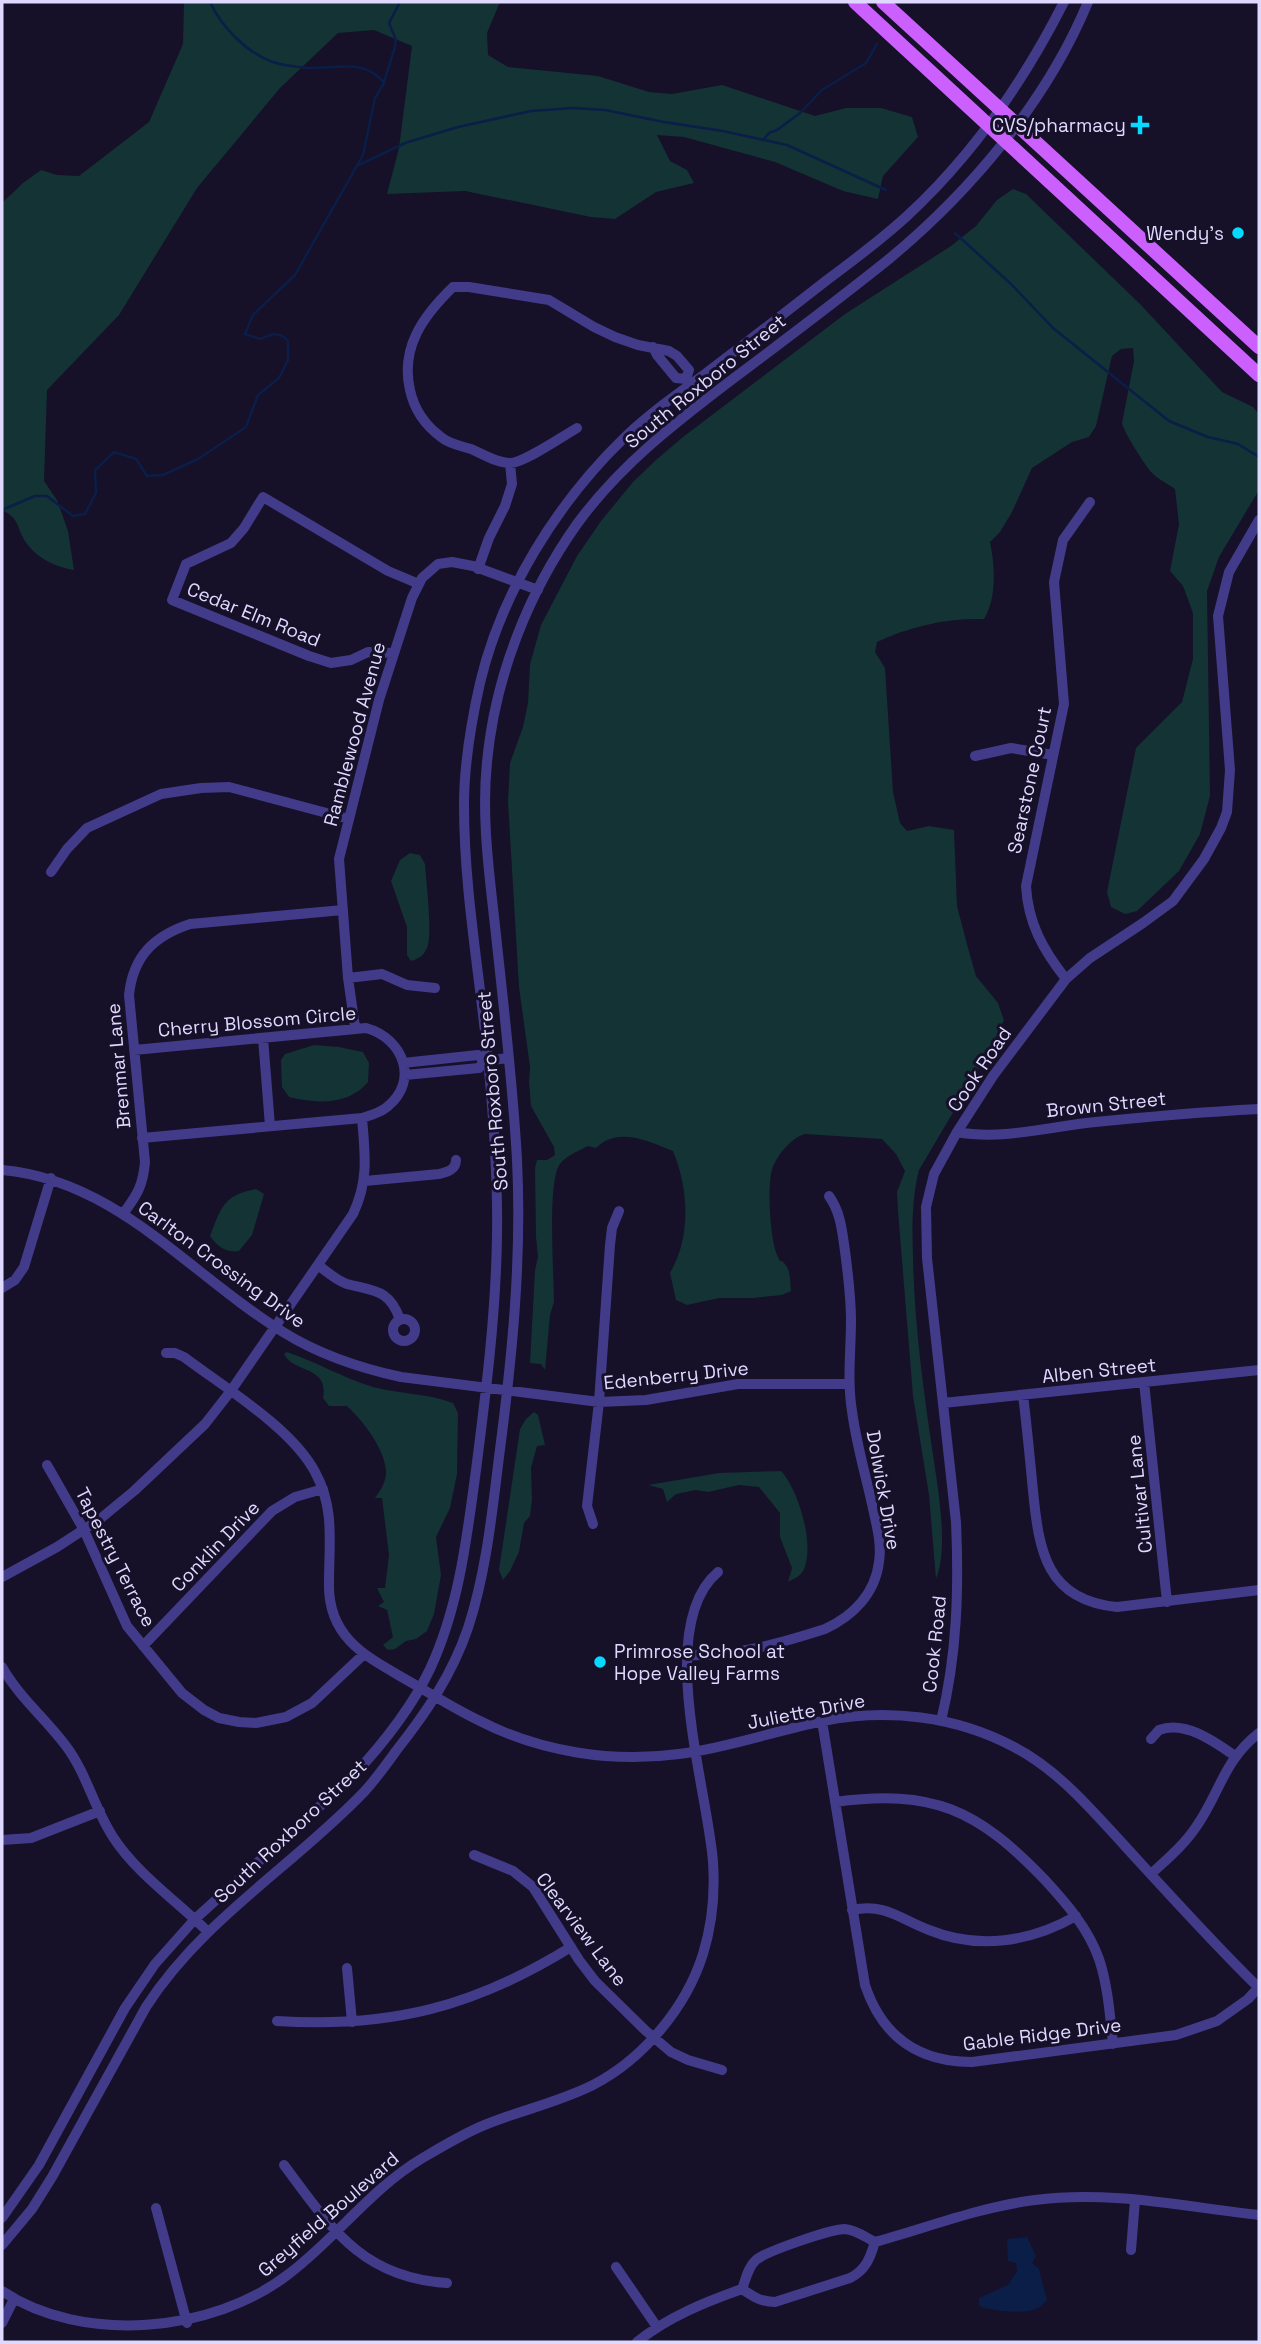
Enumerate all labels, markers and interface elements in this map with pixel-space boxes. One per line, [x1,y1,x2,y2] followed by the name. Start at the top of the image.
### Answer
[992,113,1126,138] place label: CVS/pharmacy
[1132,117,1148,133] marker: CVS/pharmacy
[1146,221,1224,246] place label: Wendy's
[1230,225,1246,241] marker: Wendy's
[620,309,791,454] street label: South Roxboro Street
[183,576,324,653] street label: Cedar Elm Road
[318,639,391,829] street label: Ramblewood Avenue
[1002,704,1057,856] street label: Searstone Court
[471,990,514,1192] street label: South Roxboro Street
[157,1000,357,1043] street label: Cherry Blossom Circle
[101,1002,136,1130] street label: Brenmar Lane
[942,1022,1017,1117] street label: Cook Road
[1045,1086,1167,1123] street label: Brown Street
[133,1195,310,1334] street label: Carlton Crossing Drive
[1041,1352,1157,1389] street label: Alben Street
[602,1355,750,1396] street label: Edenberry Drive
[861,1428,906,1552] street label: Dolwick Drive
[1121,1433,1158,1554] street label: Cultivar Lane
[70,1483,162,1631] street label: Tapestry Terrace
[166,1496,265,1597] street label: Conklin Drive
[917,1594,952,1694] street label: Cook Road
[614,1639,785,1686] place label: Primrose School at Hope Valley Farms
[592,1654,608,1670] marker: Primrose School at Hope Valley Farms
[745,1688,867,1735] street label: Juliette Drive
[209,1754,372,1909] street label: South Roxboro Street
[531,1867,633,1991] street label: Clearview Lane
[962,2012,1123,2057] street label: Gable Ridge Drive
[252,2146,404,2283] street label: Greyfield Boulevard

